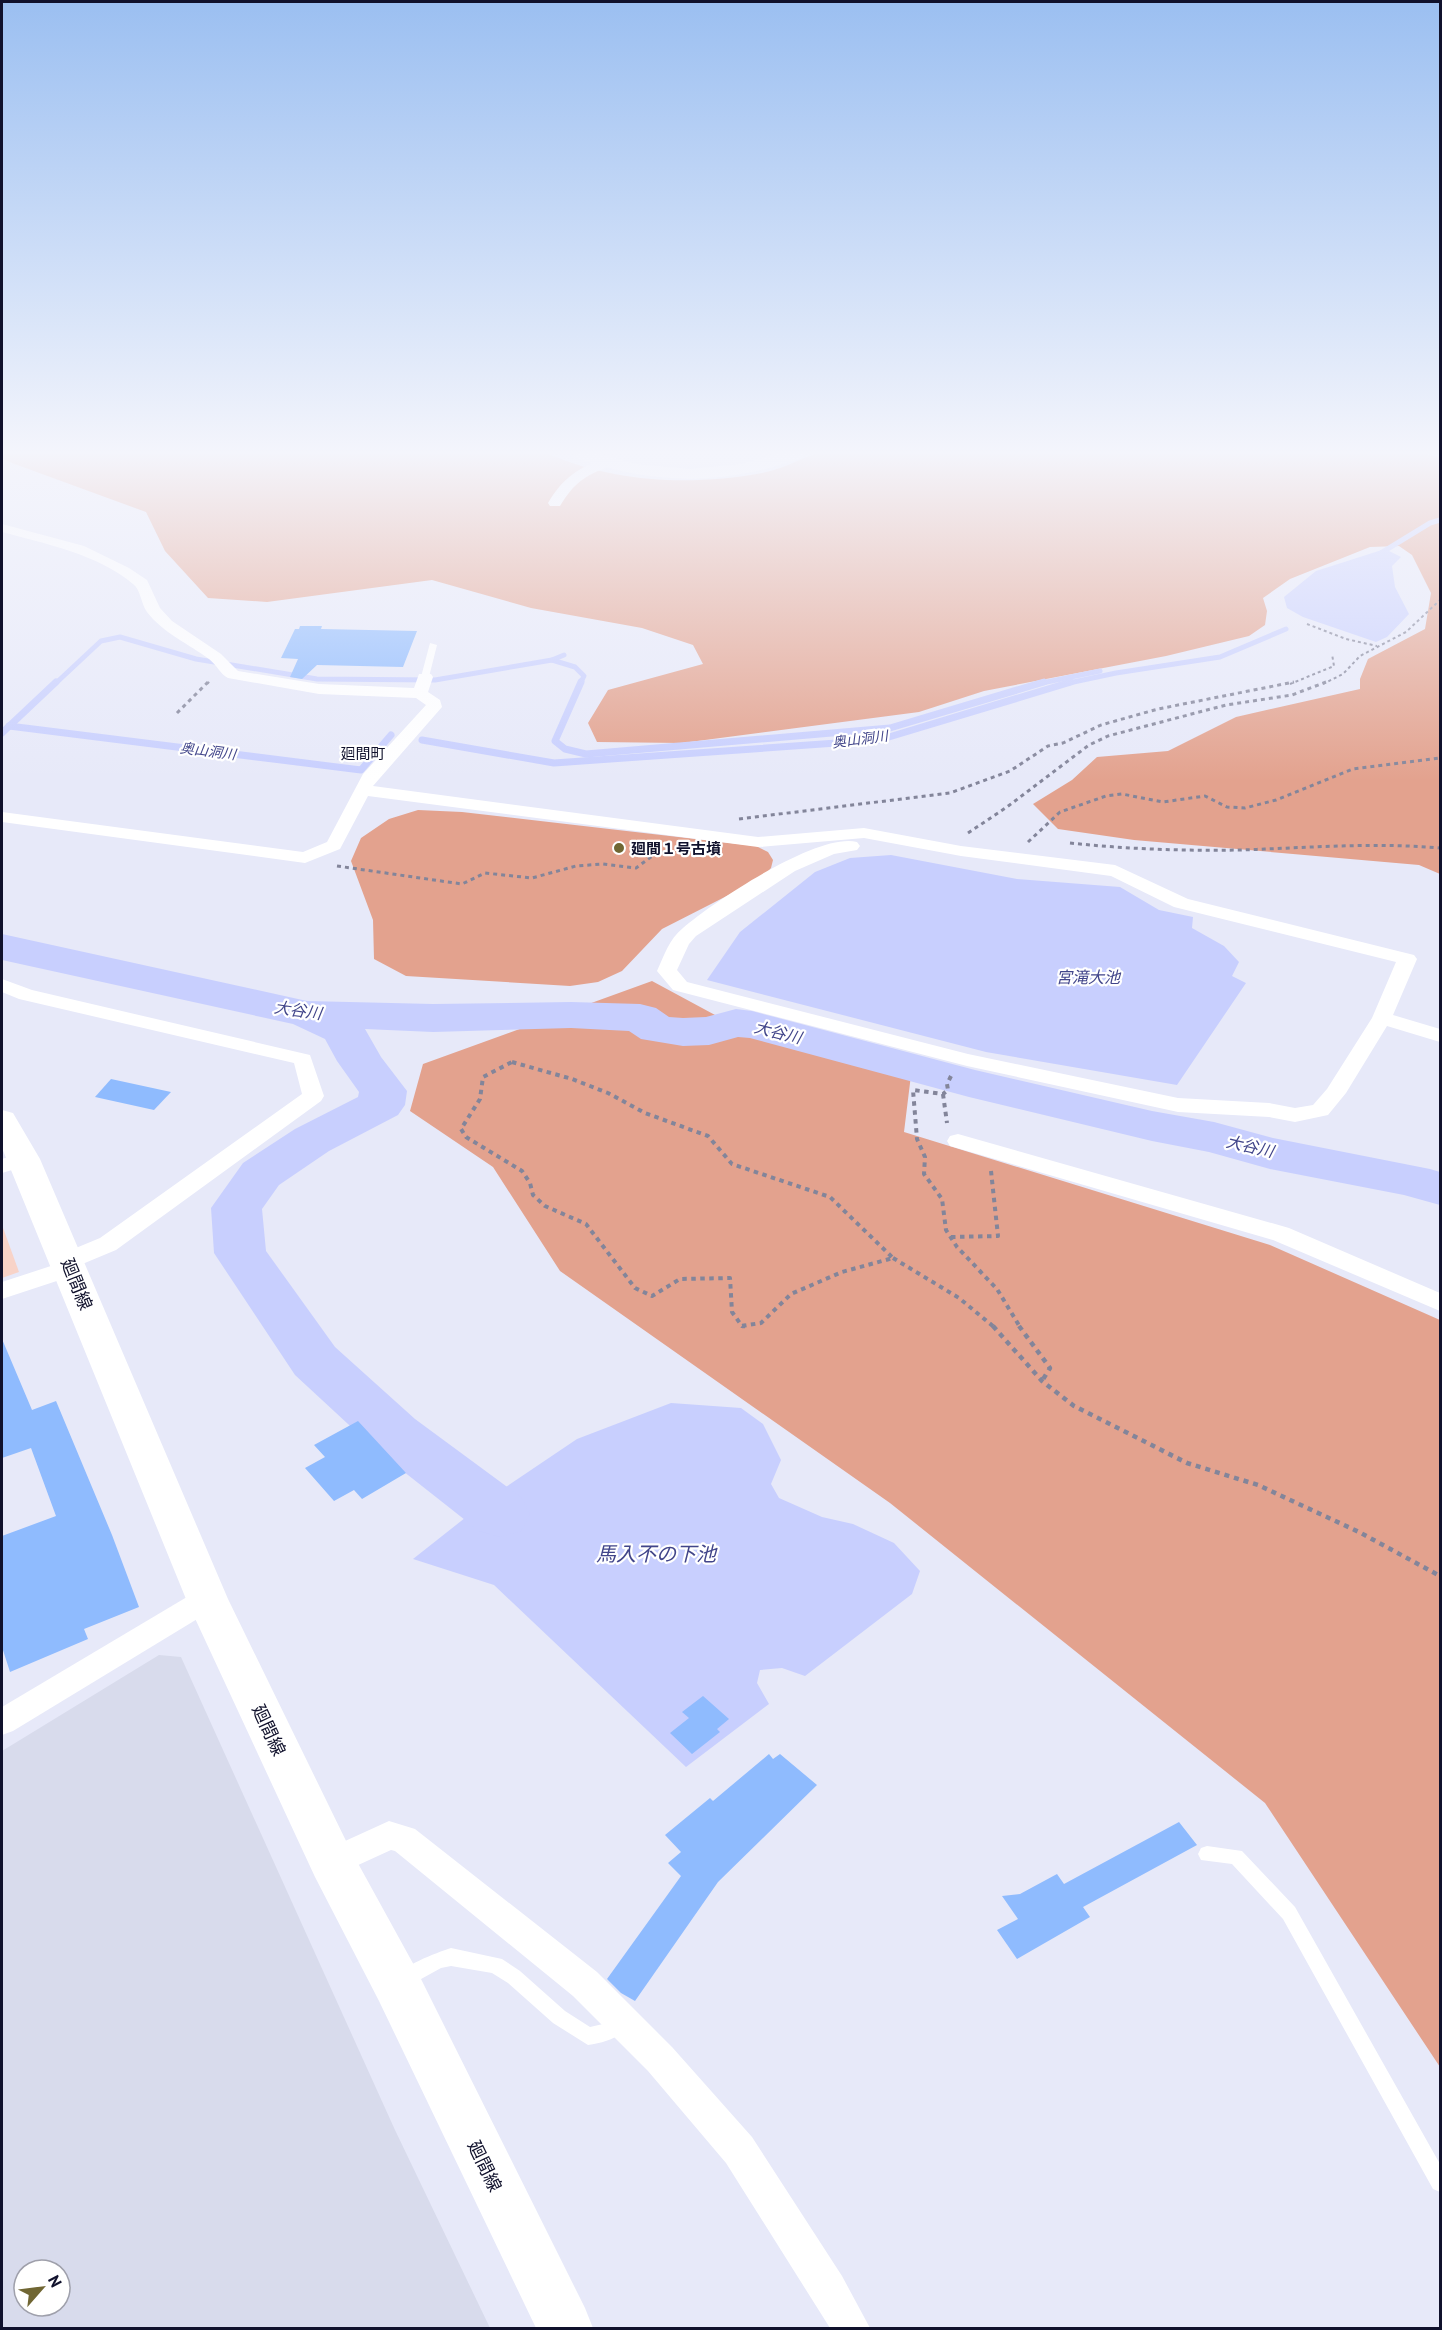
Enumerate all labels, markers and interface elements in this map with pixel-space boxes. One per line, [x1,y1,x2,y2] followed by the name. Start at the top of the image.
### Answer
[831,726,891,751] water label: 奥山洞川
[179,739,239,764] water label: 奥山洞川
[340,744,386,763] district label: 廻間町
[631,839,721,858] place label: 廻間１号古墳
[612,841,626,855] marker: 廻間１号古墳
[1056,967,1122,987] water label: 宮滝大池
[273,997,325,1024] water label: 大谷川
[752,1016,806,1048] water label: 大谷川
[1224,1131,1278,1162] water label: 大谷川
[56,1255,98,1313] street label: 廻間線
[596,1541,718,1567] water label: 馬入不の下池
[247,1701,291,1759] street label: 廻間線
[463,2137,507,2195] street label: 廻間線
[12,2258,72,2318] north arrow
[44,2272,67,2290] text: N

